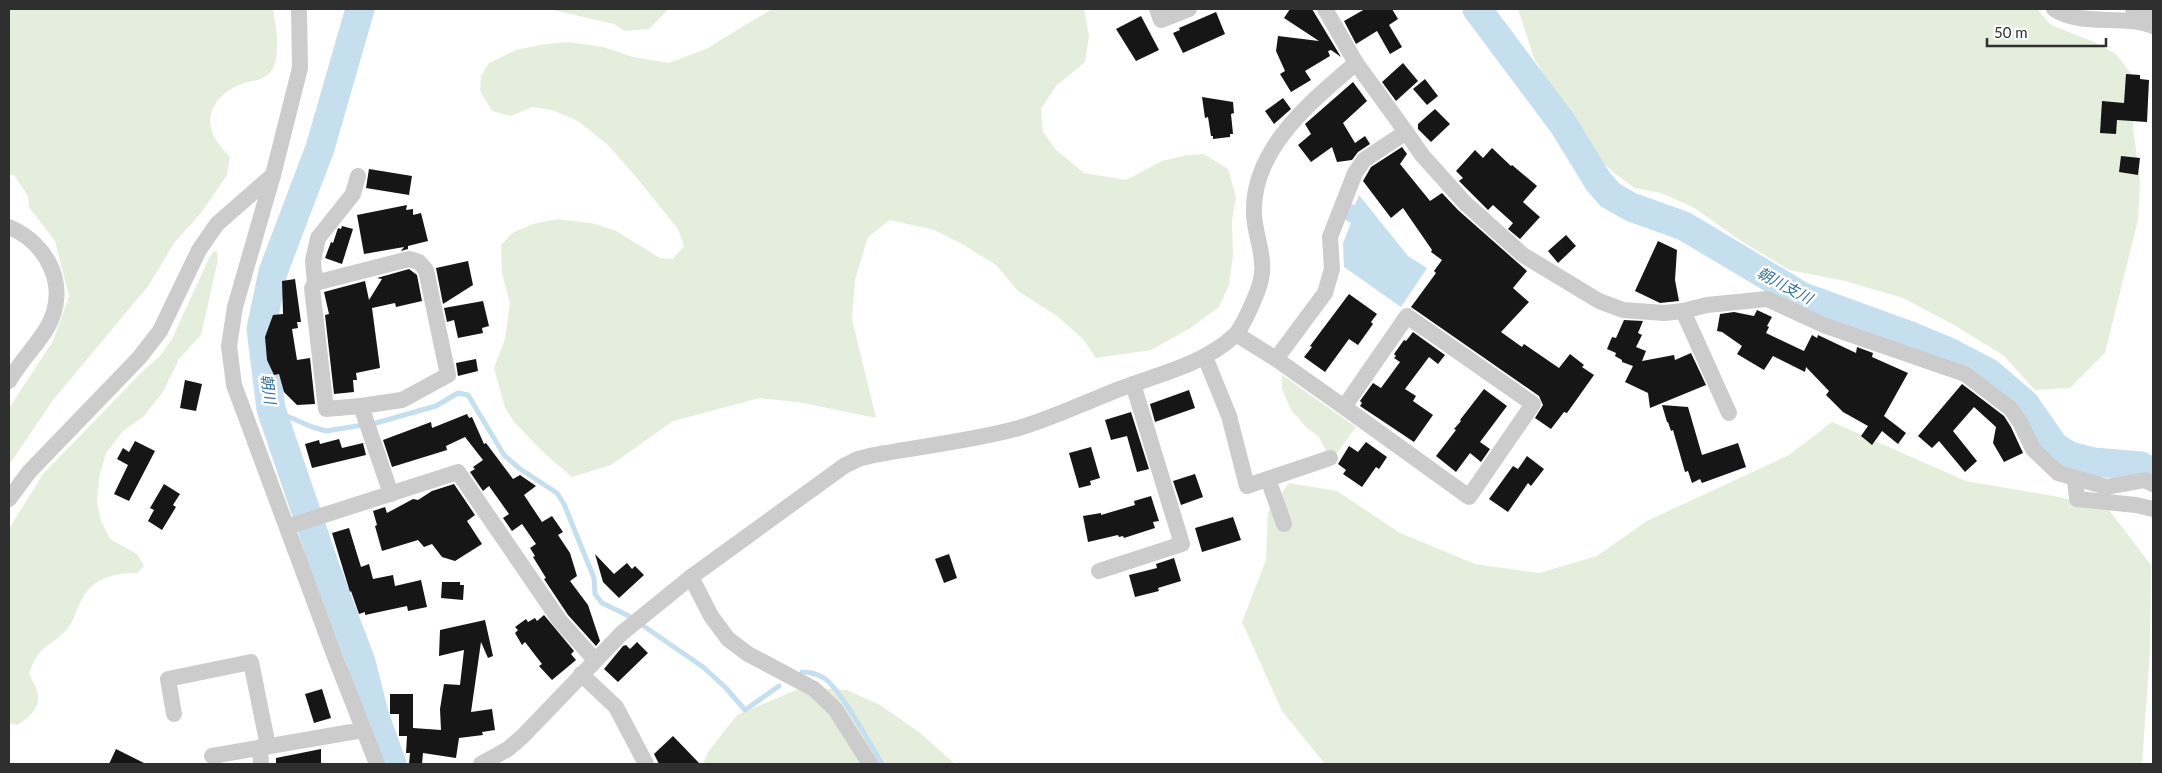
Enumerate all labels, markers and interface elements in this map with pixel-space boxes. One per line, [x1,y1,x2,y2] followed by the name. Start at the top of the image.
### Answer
[1987,15,2106,47] scale bar
[1994,23,2028,41] text: 50 m
[1754,263,1817,308] water label: 朝川支川
[258,373,280,407] water label: 朝川

